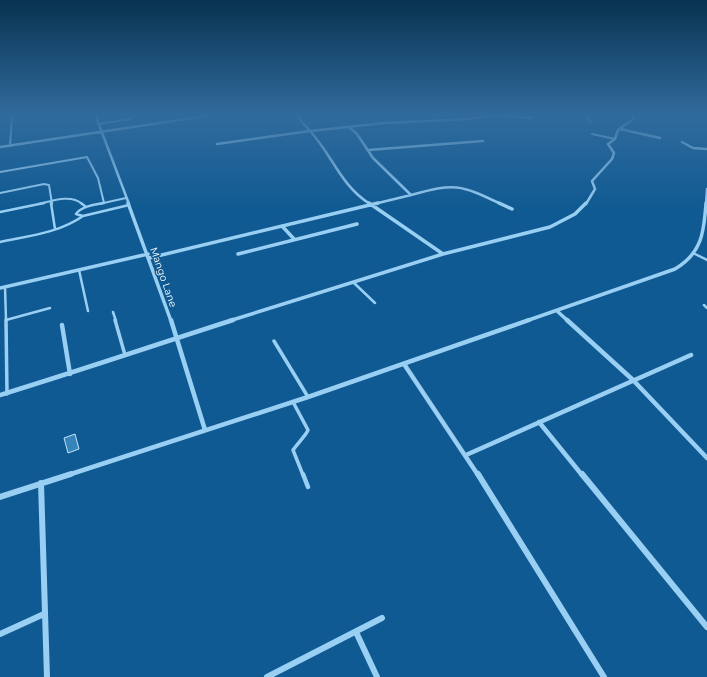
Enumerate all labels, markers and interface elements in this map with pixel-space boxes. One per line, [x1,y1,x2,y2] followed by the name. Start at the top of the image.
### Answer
[147,245,180,309] street label: Mango Lane

